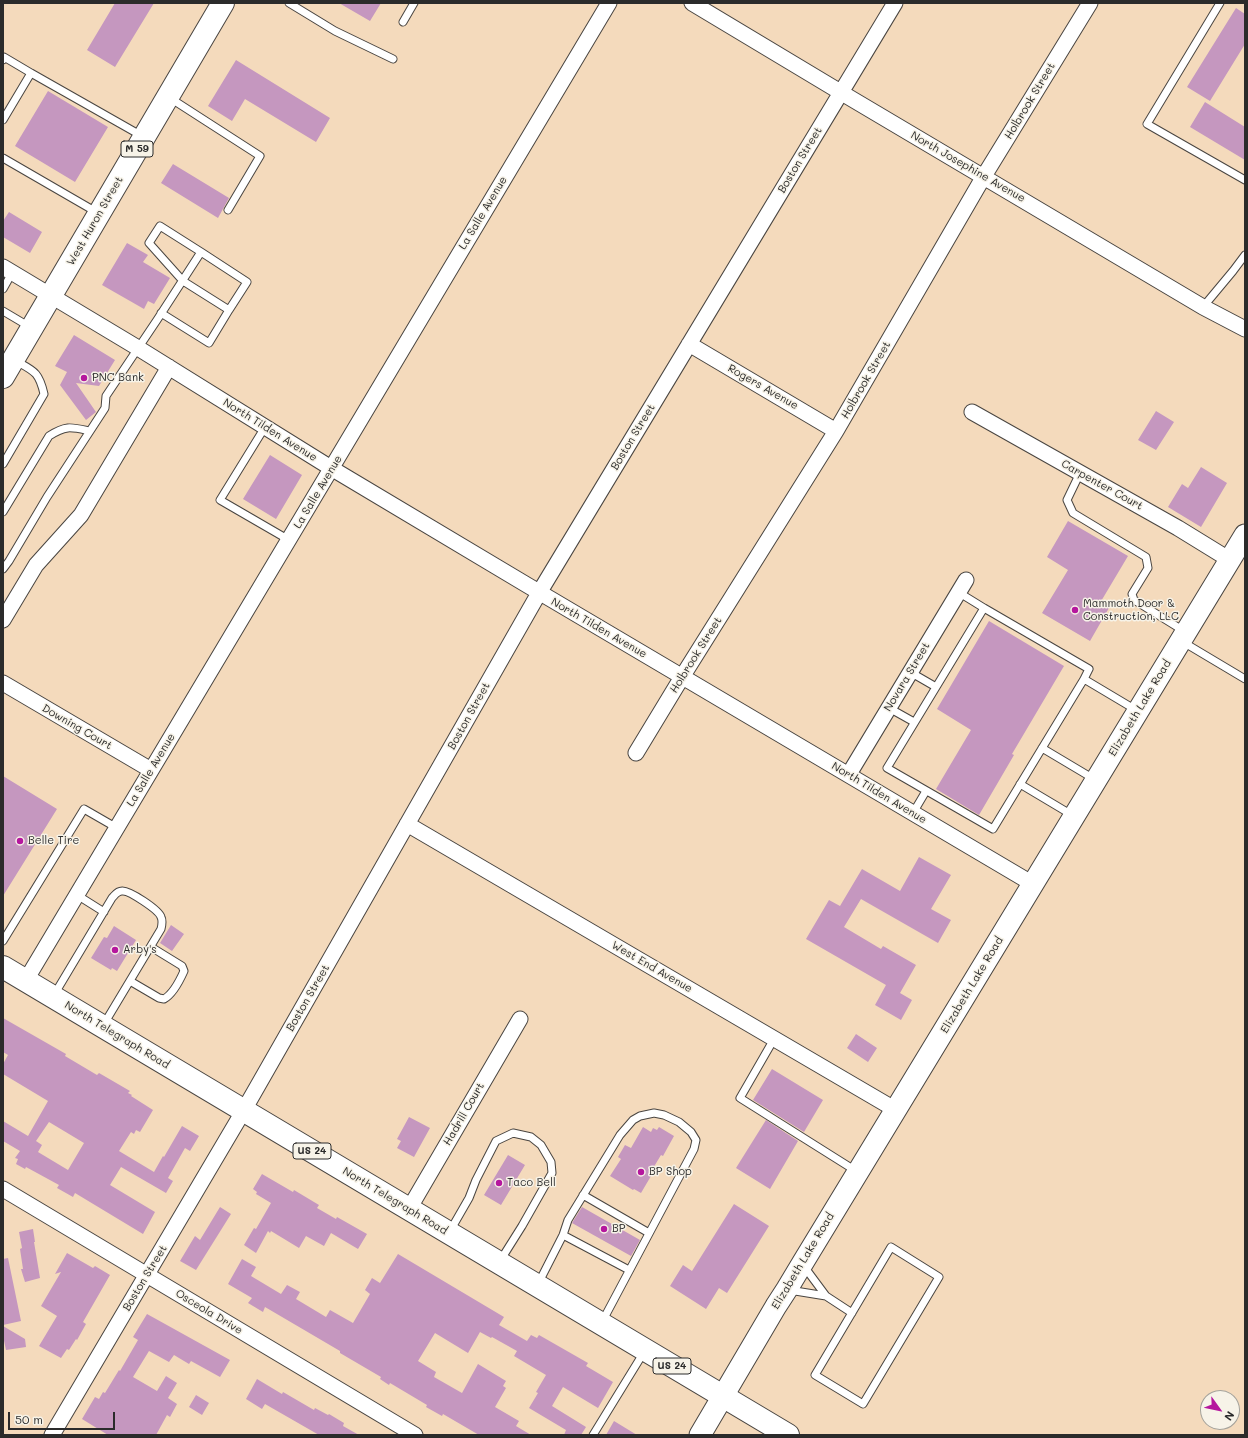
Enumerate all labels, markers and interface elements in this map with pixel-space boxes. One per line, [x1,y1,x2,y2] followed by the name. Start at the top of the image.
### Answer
[1002,60,1058,142] street label: Holbrook Street
[775,125,825,195] street label: Boston Street
[908,129,1028,205] street label: North Josephine Avenue
[121,141,153,157] road number: M 59
[64,174,126,268] street label: West Huron Street
[456,174,510,252] street label: La Salle Avenue
[839,339,893,421] street label: Holbrook Street
[725,361,801,413] street label: Rogers Avenue
[92,371,144,385] place label: PNC Bank
[79,373,89,383] marker: PNC Bank
[221,396,319,464] street label: North Tilden Avenue
[608,402,658,472] street label: Boston Street
[291,453,345,531] street label: La Salle Avenue
[1059,457,1145,513] street label: Carpenter Court
[549,595,649,661] street label: North Tilden Avenue
[1083,597,1179,623] place label: Mammoth Door & Construction, LLC
[1070,605,1080,615] marker: Mammoth Door & Construction, LLC
[667,615,725,695] street label: Holbrook Street
[881,640,933,714] street label: Novara Street
[1106,657,1174,759] street label: Elizabeth Lake Road
[445,680,493,752] street label: Boston Street
[40,702,114,752] street label: Downing Court
[124,731,178,809] street label: La Salle Avenue
[829,759,929,827] street label: North Tilden Avenue
[28,834,79,848] place label: Belle Tire
[15,836,25,846] marker: Belle Tire
[938,934,1006,1036] street label: Elizabeth Lake Road
[609,939,695,995] street label: West End Avenue
[123,943,157,957] place label: Arby's
[110,945,120,955] marker: Arby's
[284,962,332,1034] street label: Boston Street
[62,998,172,1072] street label: North Telegraph Road
[441,1080,487,1148] street label: Hadrill Court
[293,1143,331,1159] road number: US 24
[340,1164,450,1238] street label: North Telegraph Road
[649,1165,692,1179] place label: BP Shop
[636,1167,646,1177] marker: BP Shop
[507,1176,556,1190] place label: Taco Bell
[494,1178,504,1188] marker: Taco Bell
[769,1210,837,1312] street label: Elizabeth Lake Road
[612,1222,626,1236] place label: BP
[599,1224,609,1234] marker: BP
[120,1243,170,1313] street label: Boston Street
[173,1287,245,1337] street label: Osceola Drive
[653,1358,691,1374] road number: US 24
[1200,1390,1240,1430] north arrow
[10,1404,117,1430] scale bar
[1221,1409,1238,1424] text: N
[15,1411,43,1427] text: 50 m

